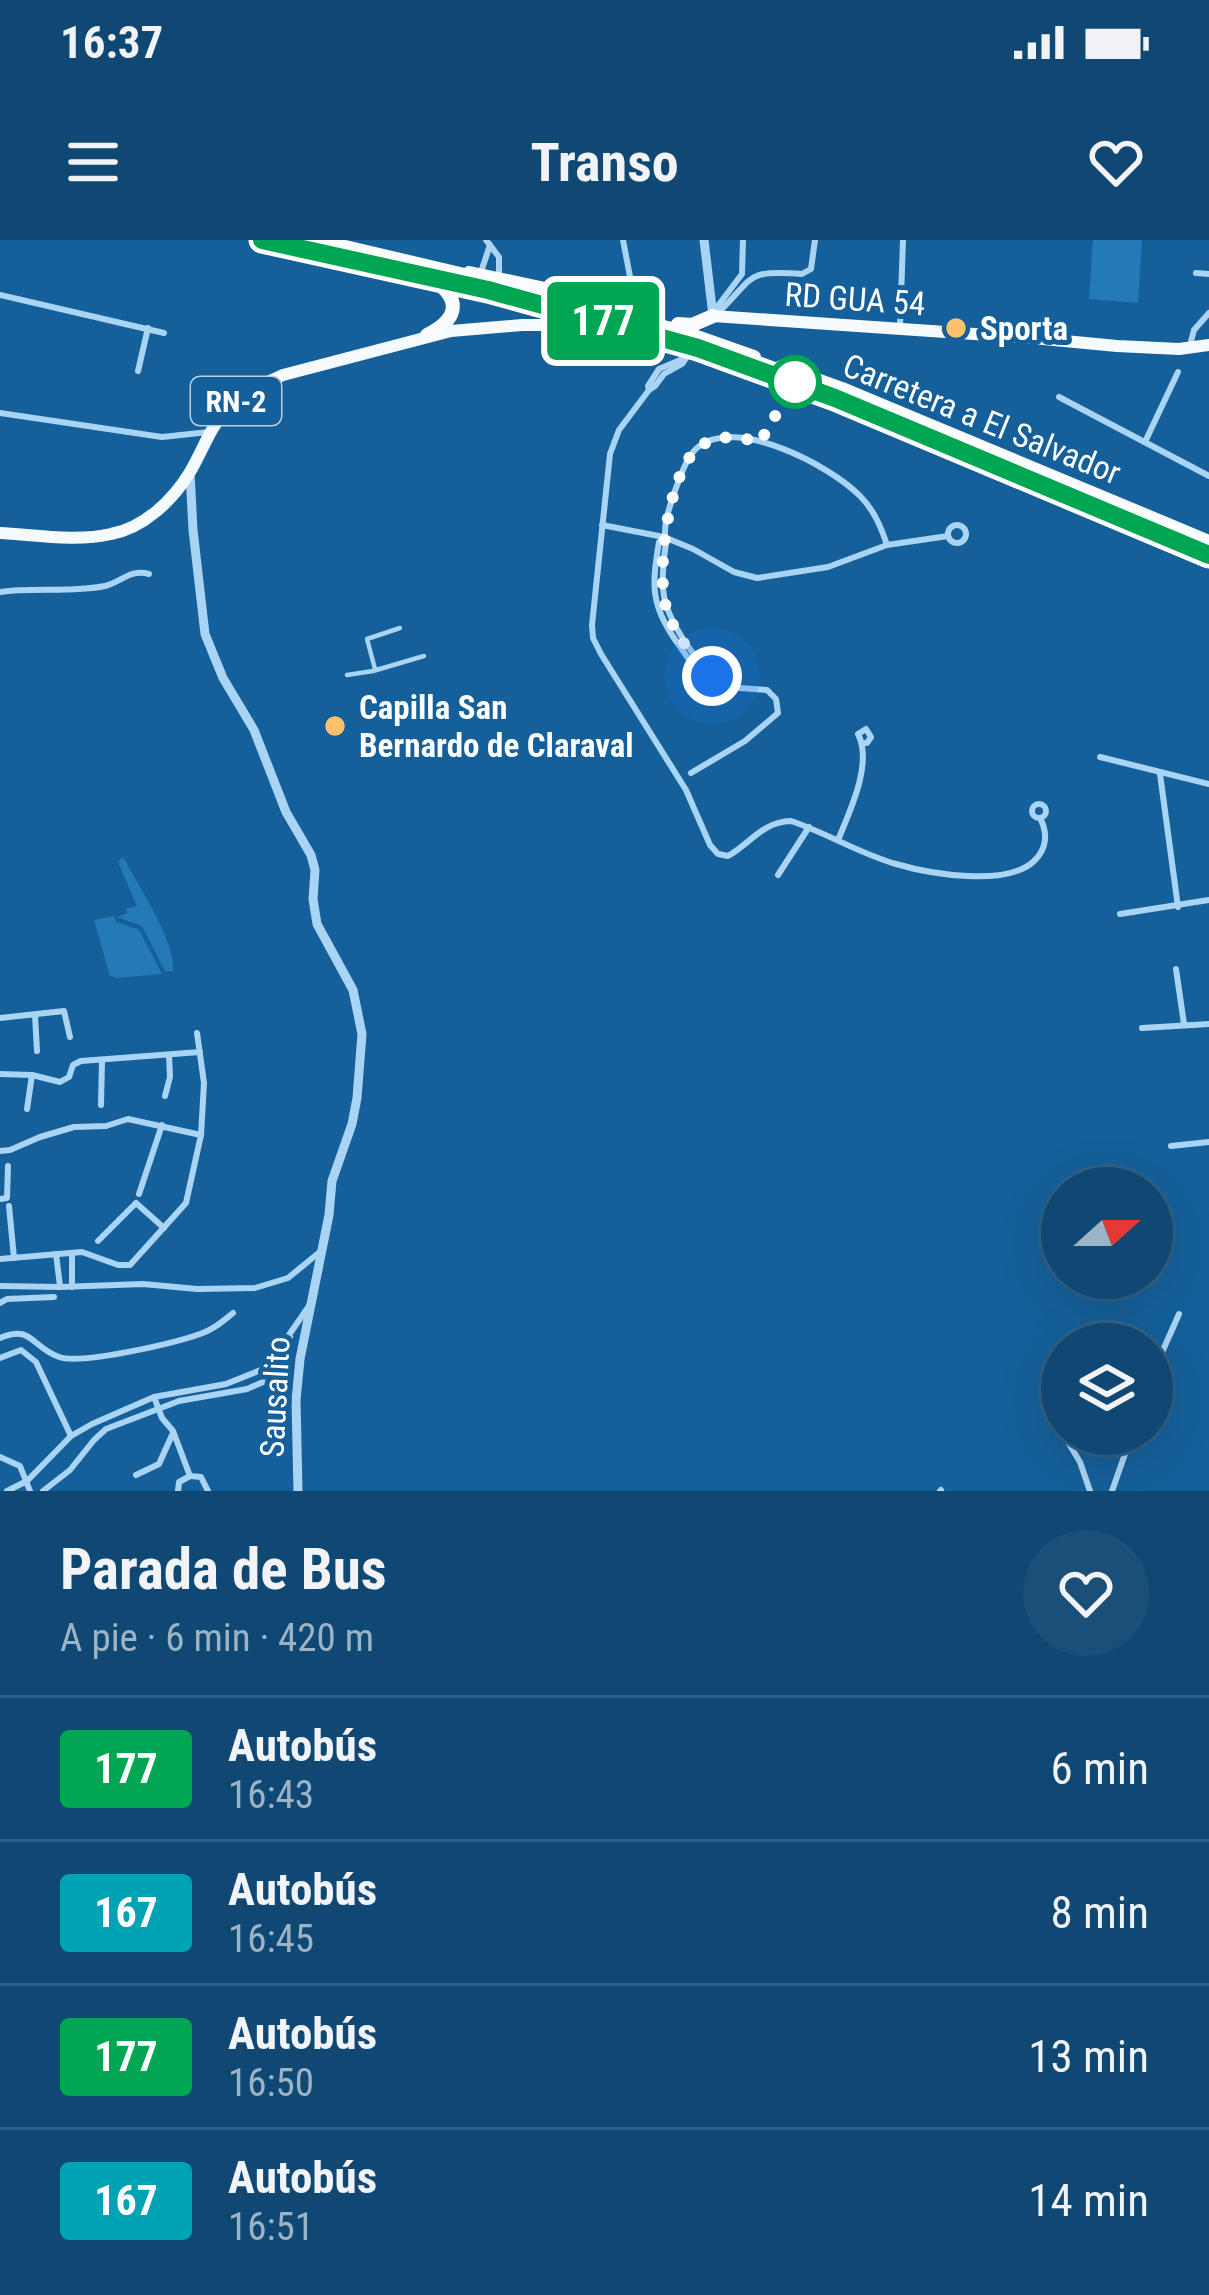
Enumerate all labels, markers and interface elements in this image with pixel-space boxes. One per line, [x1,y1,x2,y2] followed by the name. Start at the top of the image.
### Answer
[60,16,163,69] text: 16:37
[60,129,126,195] icon: menu
[1083,129,1149,195] icon: heart
[530,131,679,194] text: Transo
[783,275,927,323] street label: RD GUA 54
[534,282,672,360] line badge: 177
[571,296,635,345] text: 177
[980,309,1068,348] place label: Sporta
[943,315,969,341] marker: Sporta
[838,345,1126,493] street label: Carretera a El Salvador
[770,357,820,407] unlabelled marker
[191,377,281,425] road number: RN-2
[682,646,742,706] your location
[359,688,634,765] place label: Capilla San Bernardo de Claraval
[322,713,348,739] marker: Capilla San Bernardo de Claraval
[1041,1167,1173,1299] north arrow
[1041,1167,1173,1455] map controls
[1041,1323,1173,1455] button: layers
[252,1336,298,1458] street label: Sausalito
[1023,1530,1149,1656] button: heart
[60,1536,387,1603] text: Parada de Bus
[60,1615,374,1661] text: A pie · 6 min · 420 m
[228,1719,377,1772] text: Autobús
[1050,1742,1149,1795] text: 6 min
[94,1744,158,1793] text: 177
[228,1772,314,1818] text: 16:43
[228,1863,377,1916] text: Autobús
[1050,1886,1149,1939] text: 8 min
[94,1888,158,1937] text: 167
[228,1916,314,1962] text: 16:45
[228,2007,377,2060] text: Autobús
[1028,2030,1149,2083] text: 13 min
[94,2032,158,2081] text: 177
[228,2060,314,2106] text: 16:50
[228,2151,377,2204] text: Autobús
[1028,2174,1149,2227] text: 14 min
[94,2176,158,2225] text: 167
[228,2204,314,2250] text: 16:51

